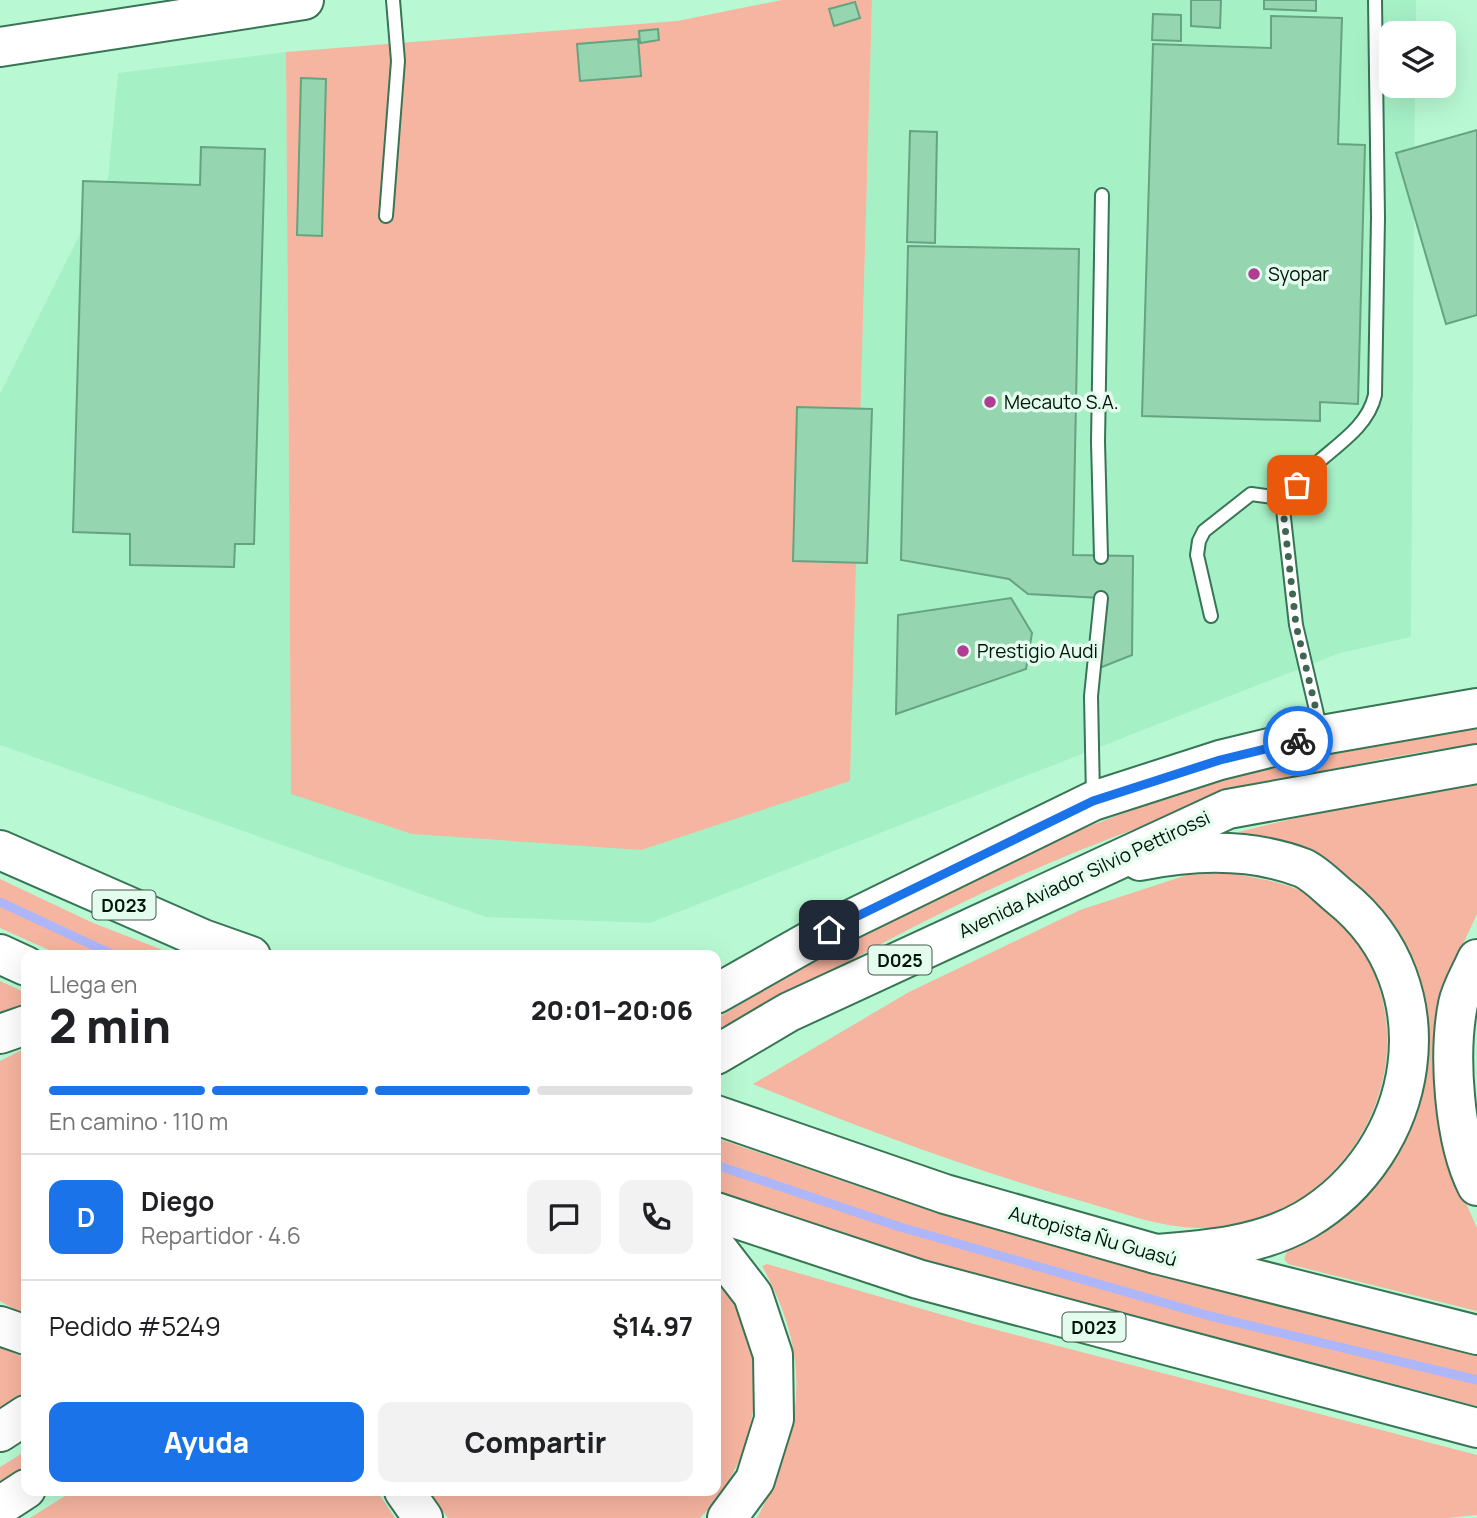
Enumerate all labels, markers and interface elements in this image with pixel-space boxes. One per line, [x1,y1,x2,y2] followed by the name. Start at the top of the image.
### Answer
[1379,21,1456,98] map controls
[1379,21,1456,98] button: layers
[1268,261,1329,287] place label: Syopar
[1246,266,1262,282] marker: Syopar
[1004,389,1119,415] place label: Mecauto S.A.
[982,394,998,410] marker: Mecauto S.A.
[1267,455,1327,515] pin
[1278,466,1316,504] icon: bag
[977,638,1098,664] place label: Prestigio Audi
[955,643,971,659] marker: Prestigio Audi
[1263,706,1333,776] courier
[1279,722,1317,760] icon: bike
[954,804,1214,944] street label: Avenida Aviador Silvio Pettirossi
[92,890,156,920] road number: D023
[799,900,859,960] pin
[810,911,848,949] icon: home
[869,945,932,974] road number: D025
[49,968,137,1000] text: Llega en
[531,992,693,1028] text: 20:01–20:06
[49,994,171,1057] text: 2 min
[49,1105,228,1137] text: En camino · 110 m
[527,1180,601,1254] button: chat
[619,1180,693,1254] button: phone
[141,1183,214,1219] text: Diego
[77,1199,95,1235] text: D
[1006,1200,1180,1272] street label: Autopista Ñu Guasú
[141,1219,301,1251] text: Repartidor · 4.6
[49,1308,221,1344] text: Pedido #5249
[612,1308,693,1344] text: $14.97
[1062,1312,1126,1342] road number: D023
[49,1402,364,1482] button: Ayuda
[378,1402,693,1482] button: Compartir

